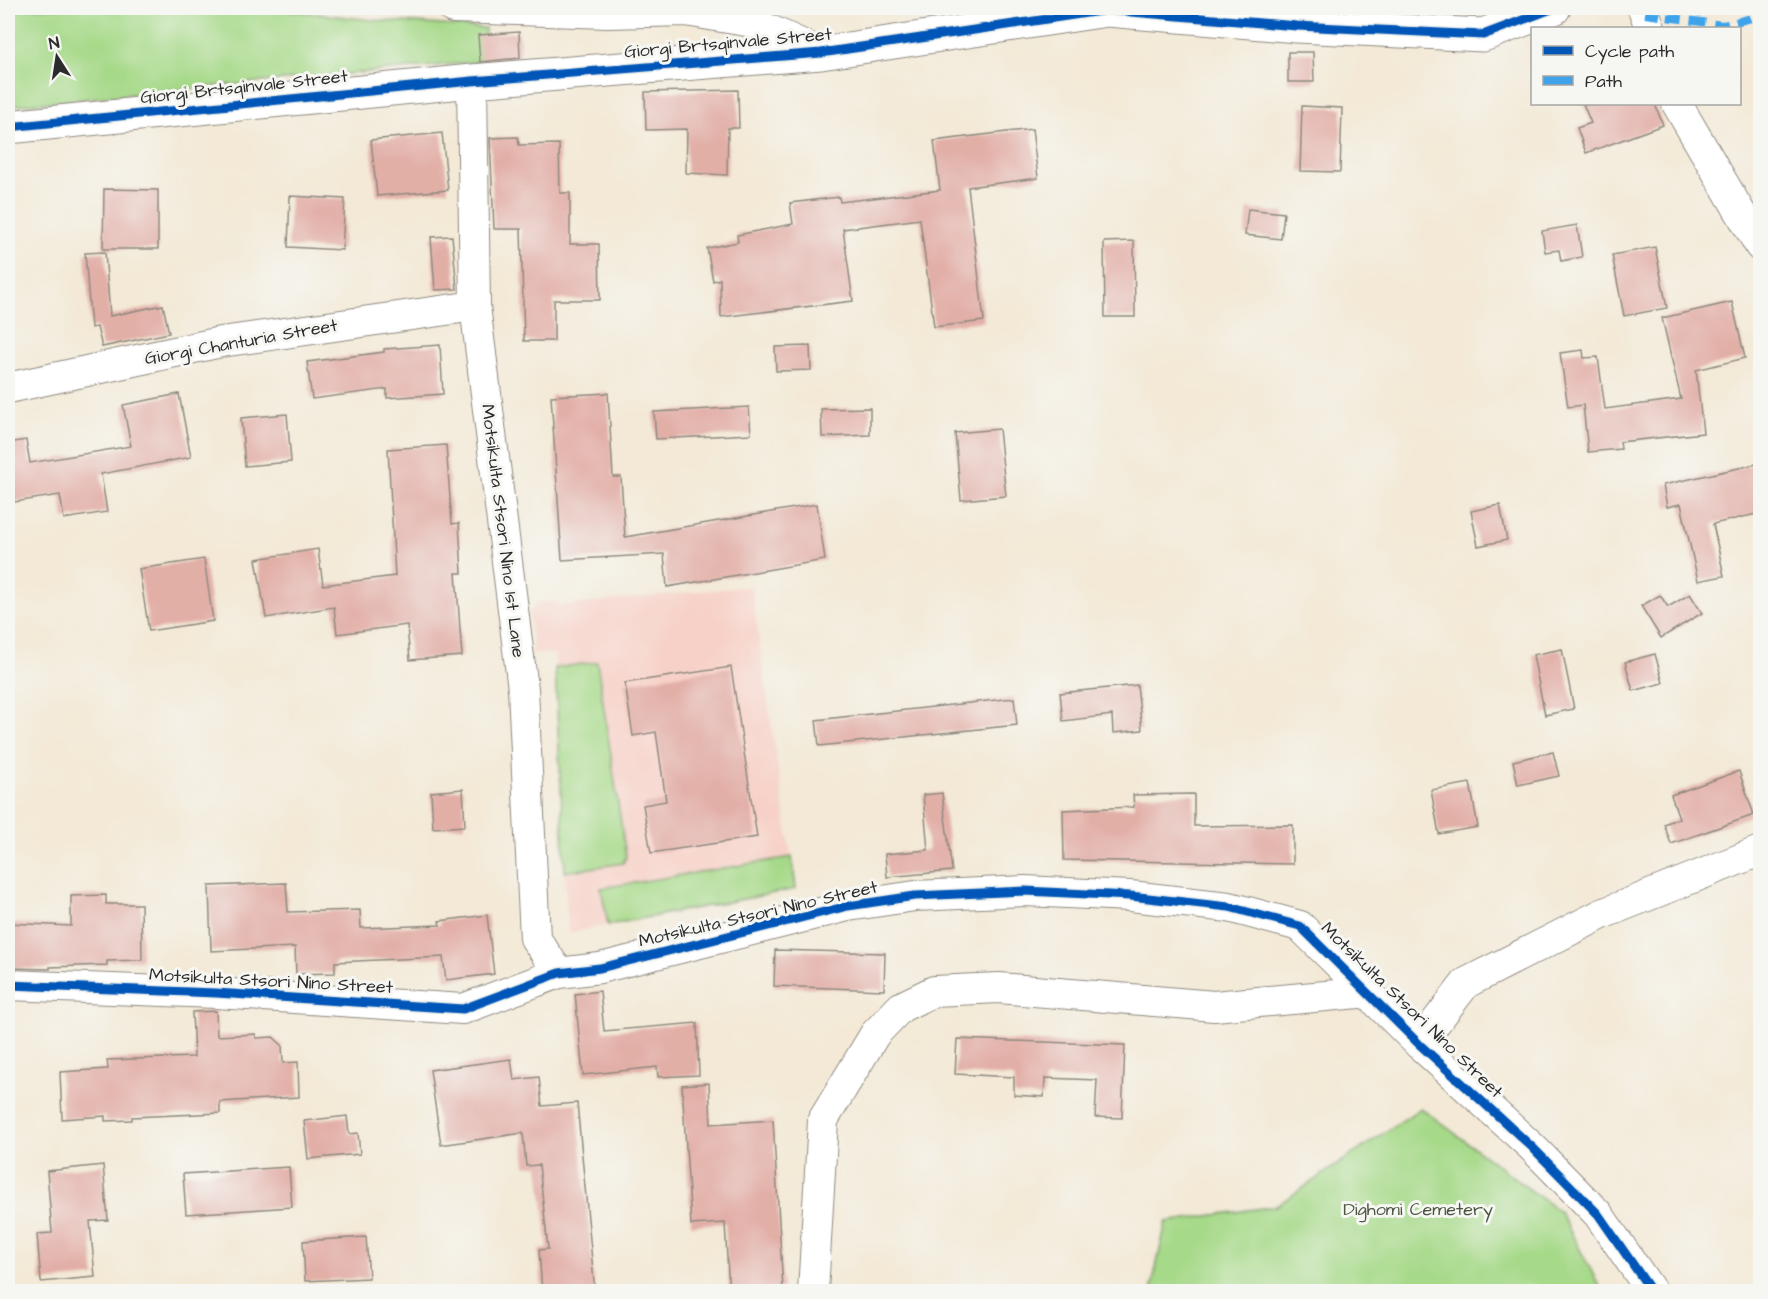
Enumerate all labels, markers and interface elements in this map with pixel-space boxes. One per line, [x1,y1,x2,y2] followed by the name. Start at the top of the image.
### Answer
[623,21,834,66] street label: Giorgi Brtsqinvale Street
[27,27,87,87] north arrow
[1531,27,1741,105] legend
[47,32,61,55] text: N
[1585,39,1674,65] text: Cycle path
[139,64,350,111] street label: Giorgi Brtsqinvale Street
[1585,69,1622,94] text: Path
[143,313,340,372] street label: Giorgi Chanturia Street
[475,403,531,659] street label: Motsikulta Stsori Nino 1st Lane
[636,874,881,954] street label: Motsikulta Stsori Nino Street
[1315,916,1509,1104] street label: Motsikulta Stsori Nino Street
[148,962,394,1000] street label: Motsikulta Stsori Nino Street
[1343,1197,1493,1223] park label: Dighomi Cemetery

